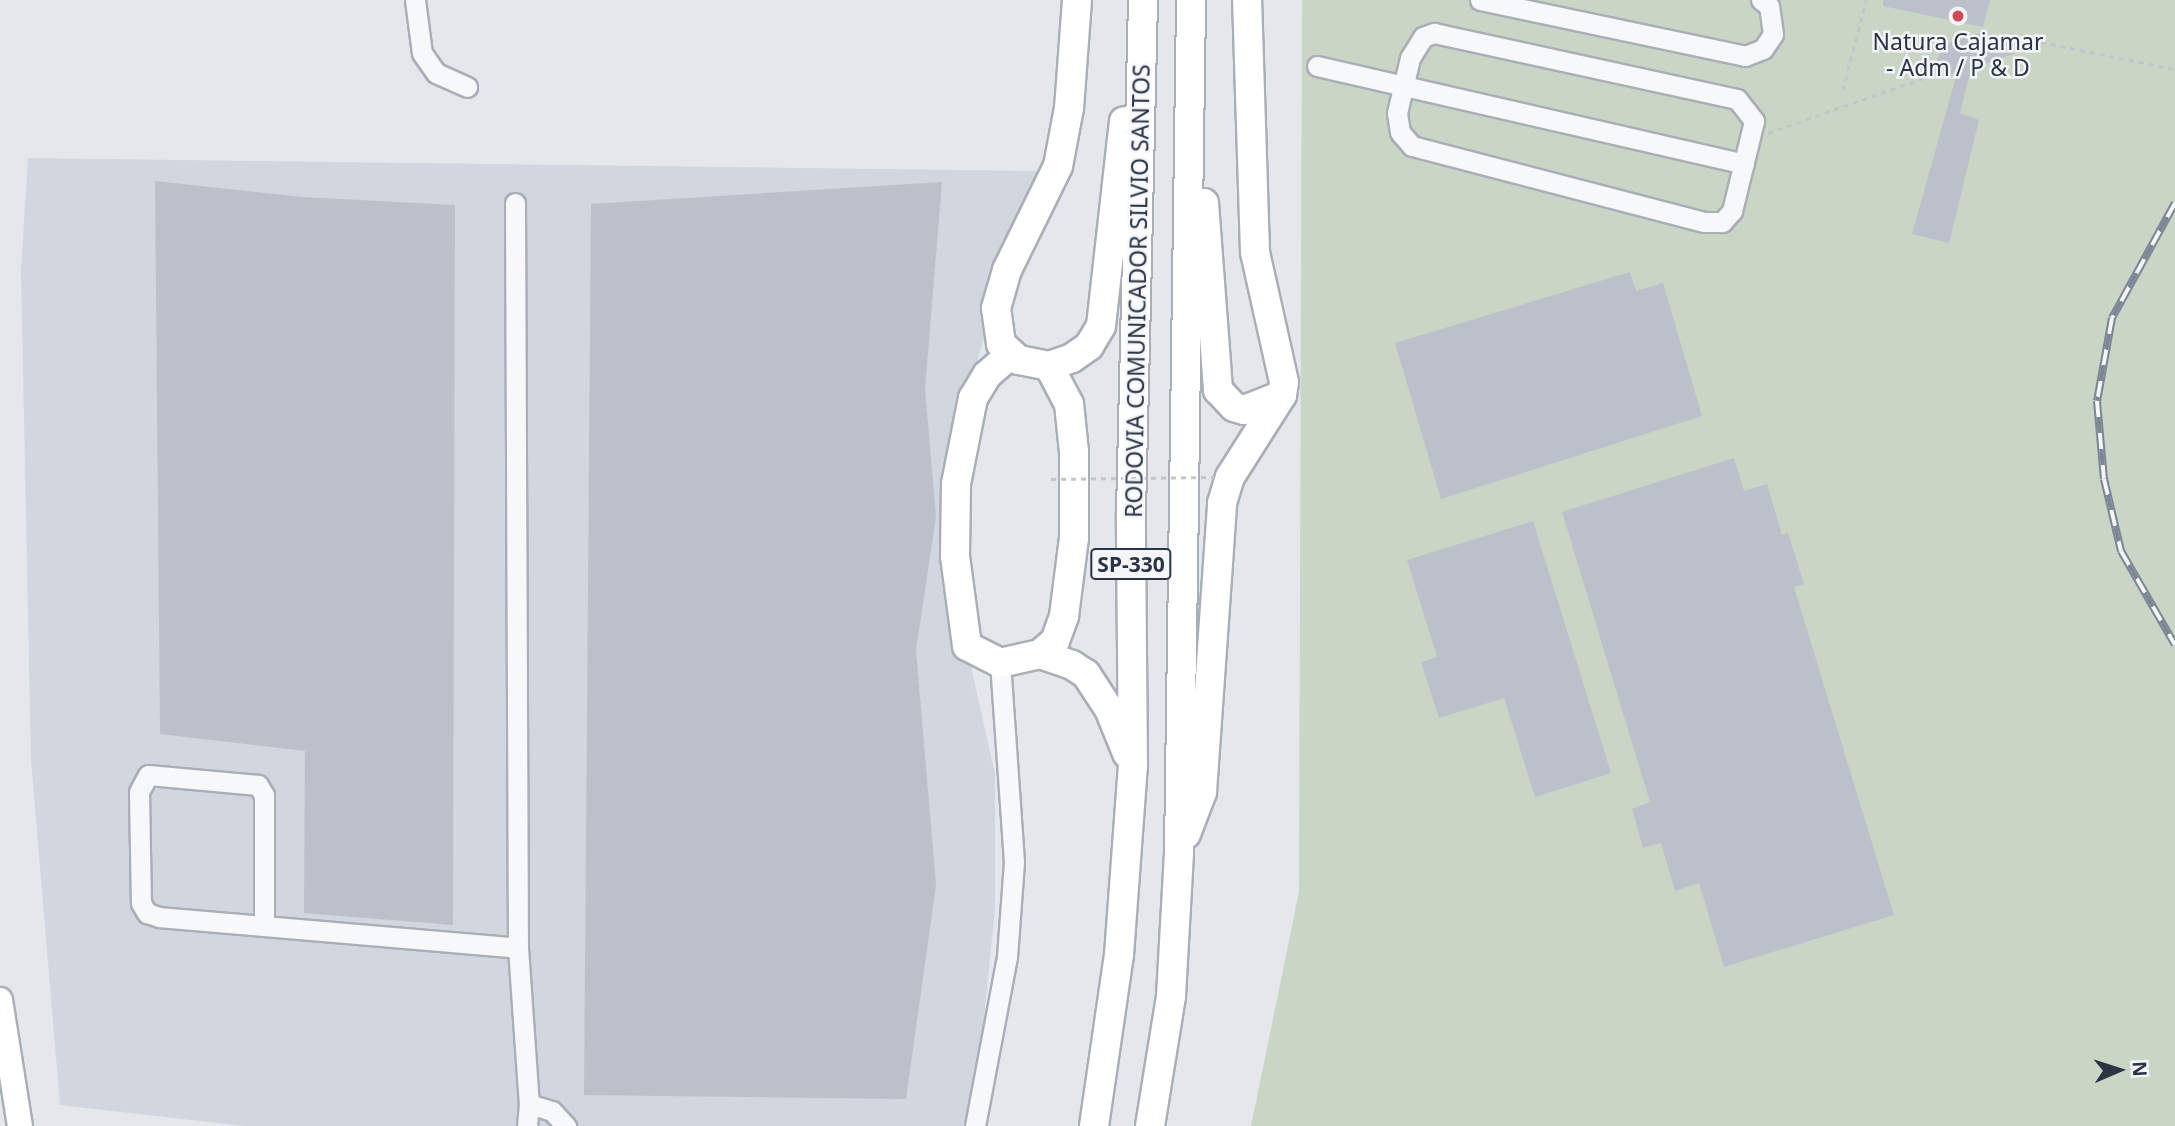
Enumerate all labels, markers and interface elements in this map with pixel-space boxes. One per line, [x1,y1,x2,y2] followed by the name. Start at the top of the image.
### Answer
[1950,8,1966,24] marker: Natura Cajamar - Adm / P & D
[1872,27,2044,81] place label: Natura Cajamar - Adm / P & D
[1119,64,1155,518] street label: RODOVIA COMUNICADOR SILVIO SANTOS
[1089,546,1173,582] road number: SP-330
[2084,1035,2154,1105] north arrow
[2127,1060,2153,1077] text: N

